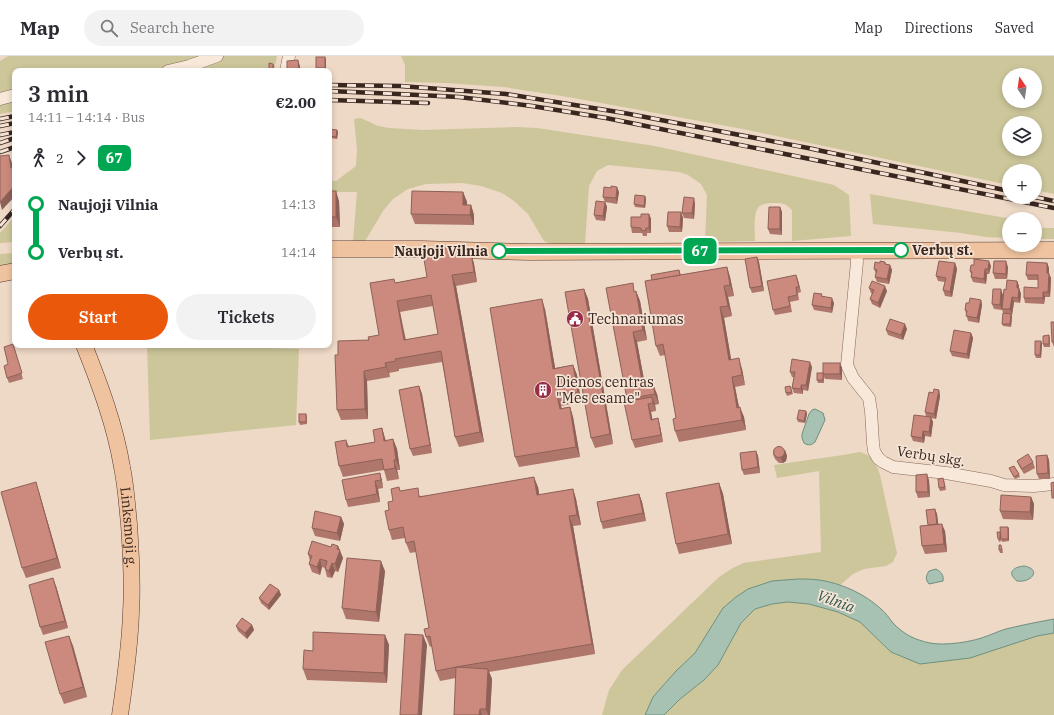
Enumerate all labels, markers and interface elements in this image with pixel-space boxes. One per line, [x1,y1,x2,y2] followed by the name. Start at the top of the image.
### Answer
[84,10,364,46] search box
[20,16,60,40] text: Map
[98,17,120,39] icon: search
[130,18,214,37] text: Search here
[854,19,883,37] text: Map
[905,19,973,37] text: Directions
[995,19,1034,37] text: Saved
[1002,68,1042,108] north arrow
[1002,68,1042,252] map controls
[28,79,89,108] text: 3 min
[275,93,316,112] text: €2.00
[28,109,145,126] text: 14:11 – 14:14 · Bus
[1002,116,1042,156] button: layers
[28,147,50,169] icon: walk
[70,147,92,169] icon: forward
[106,149,123,167] text: 67
[56,150,64,167] text: 2
[1002,164,1042,204] button: +
[58,195,158,214] text: Naujoji Vilnia
[281,196,316,213] text: 14:13
[1002,212,1042,252] button: −
[682,238,718,264] line badge: 67
[912,241,973,259] place label: Verbų st.
[394,242,488,260] place label: Naujoji Vilnia
[692,242,708,260] text: 67
[893,242,909,258] marker: Verbų st.
[58,243,124,262] text: Verbų st.
[491,243,507,259] marker: Naujoji Vilnia
[281,244,316,261] text: 14:14
[28,294,168,340] button: Start
[176,294,316,340] button: Tickets
[565,309,585,329] public building icon: Technariumas
[588,310,684,328] place label: Technariumas
[556,373,654,407] place label: Dienos centras "Mes esame"
[533,380,553,400] building icon: Dienos centras "Mes esame"
[896,442,966,470] street label: Verbų skg.
[116,486,141,569] street label: Linksmoji g.
[815,585,858,617] water label: Vilnia

